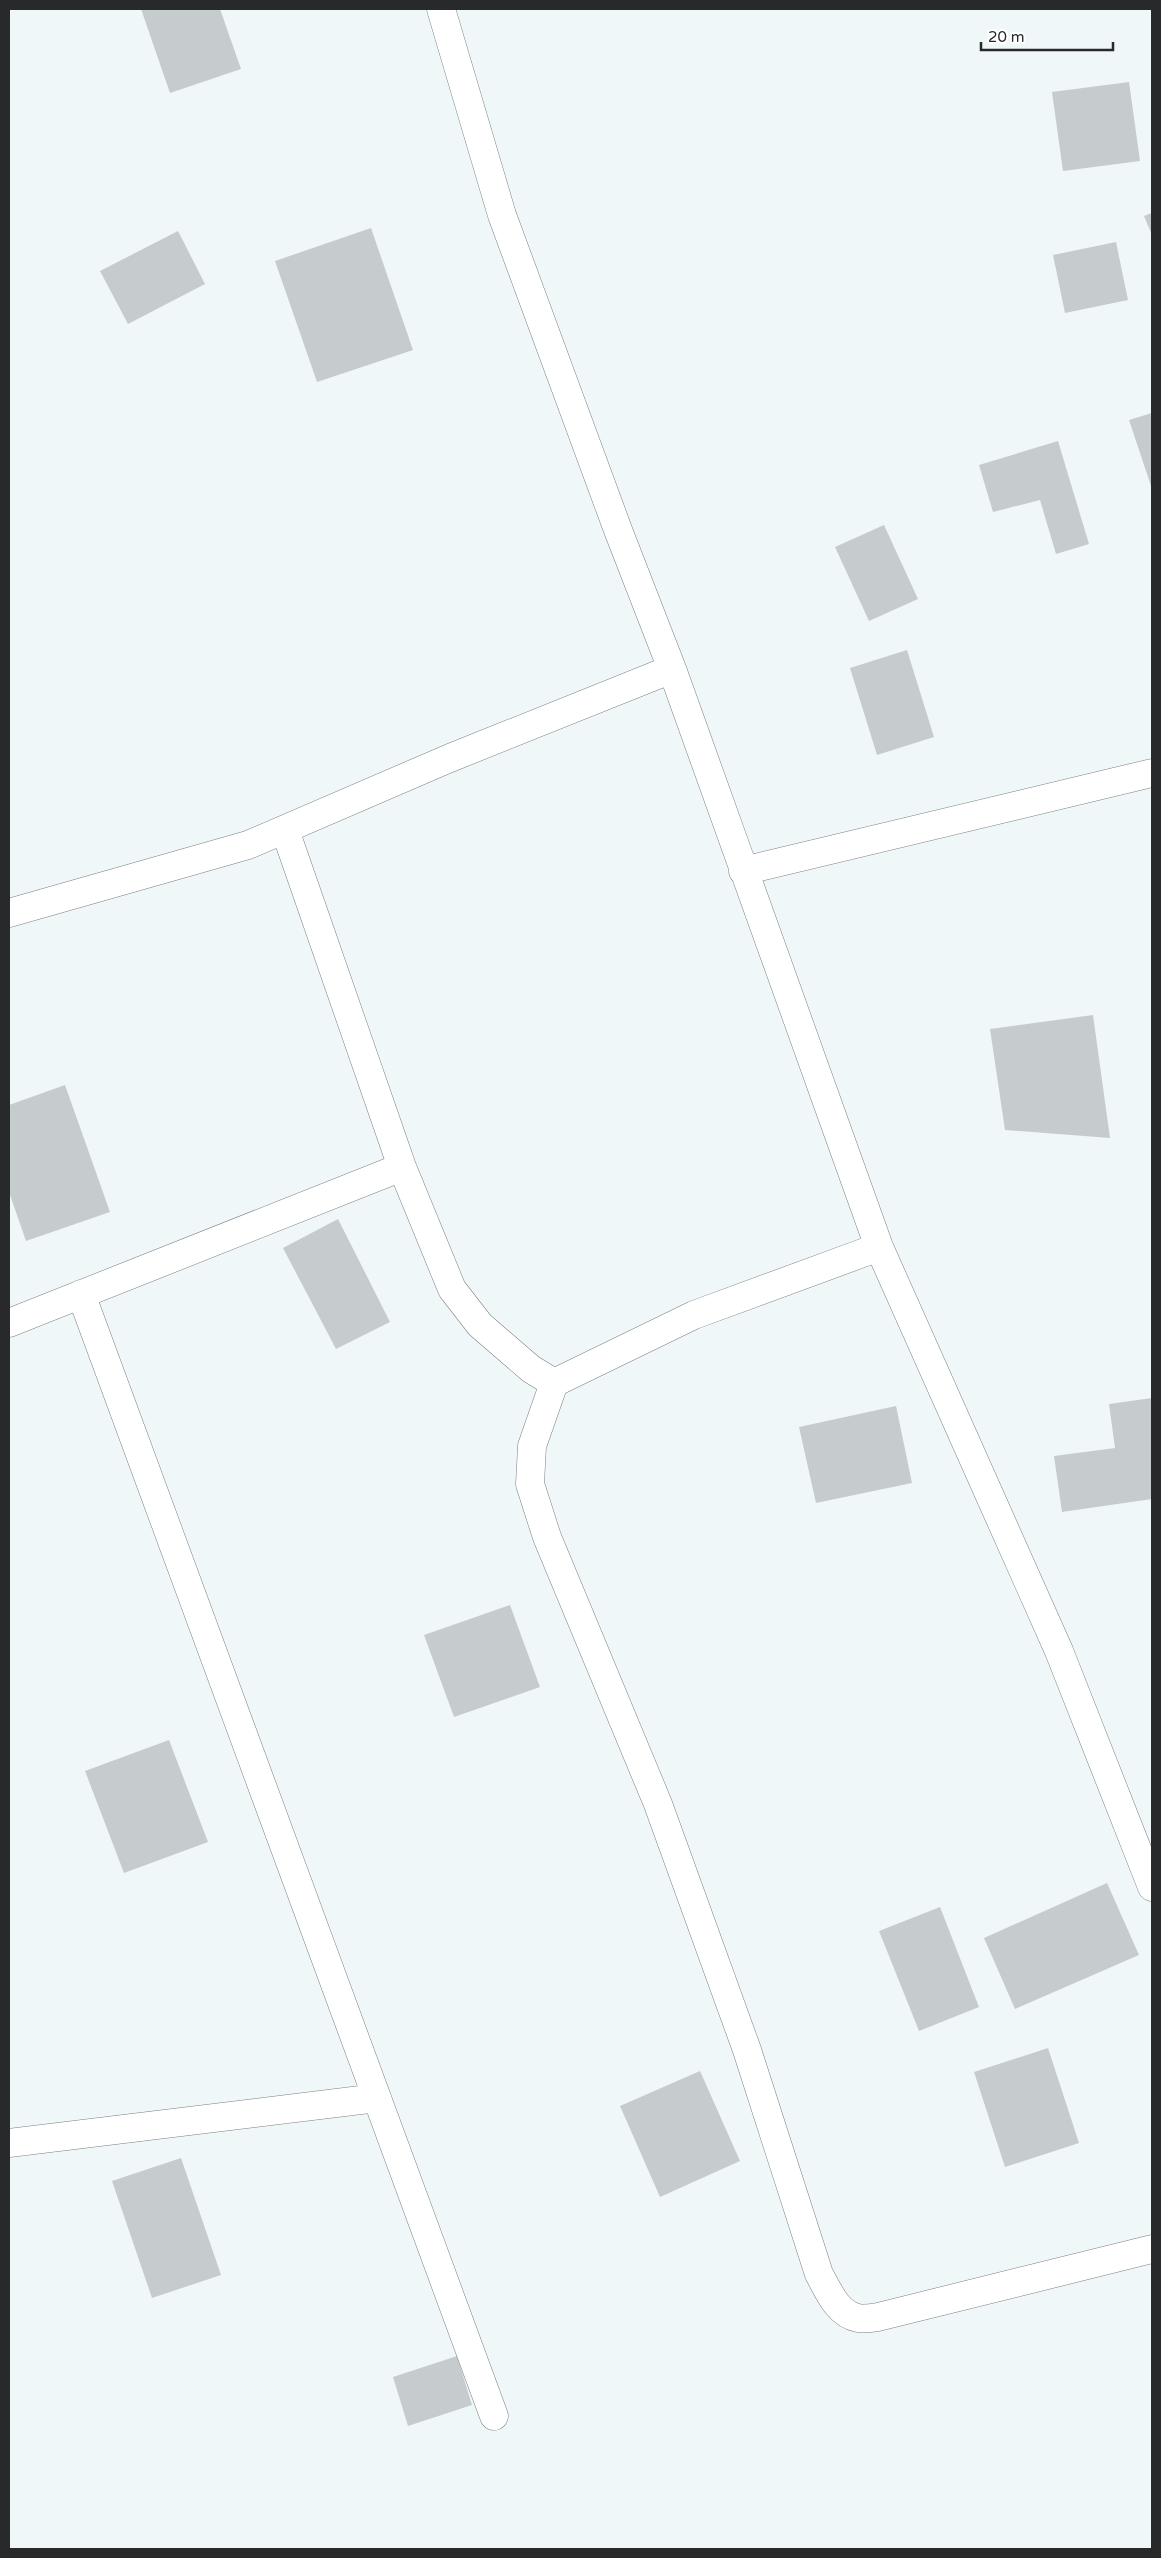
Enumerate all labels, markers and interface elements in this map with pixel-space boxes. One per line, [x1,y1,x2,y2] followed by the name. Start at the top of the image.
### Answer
[981,20,1114,52] scale bar
[988,28,1025,46] text: 20 m

